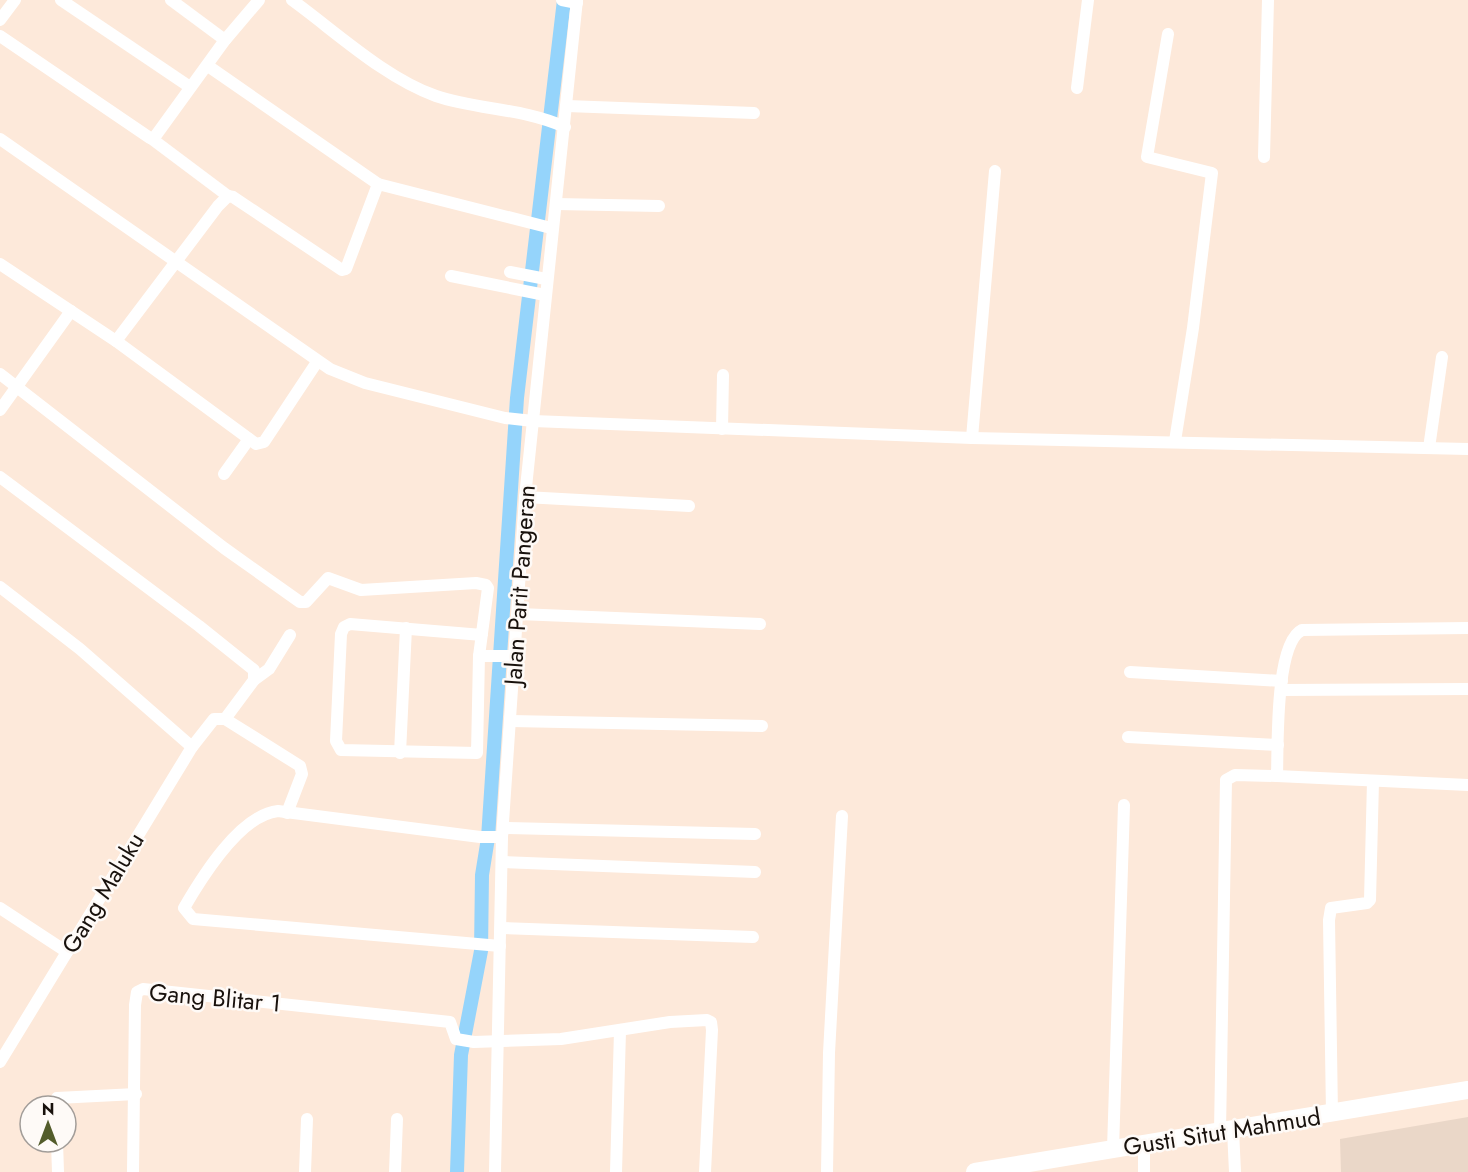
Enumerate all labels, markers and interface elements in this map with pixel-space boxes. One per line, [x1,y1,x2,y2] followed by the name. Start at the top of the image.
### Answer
[495,484,544,689] street label: Jalan Parit Pangeran
[53,826,153,960] street label: Gang Maluku
[148,974,282,1021] street label: Gang Blitar 1
[18,1094,78,1154] north arrow
[42,1098,54,1121] text: N
[1121,1099,1323,1164] street label: Gusti Situt Mahmud

